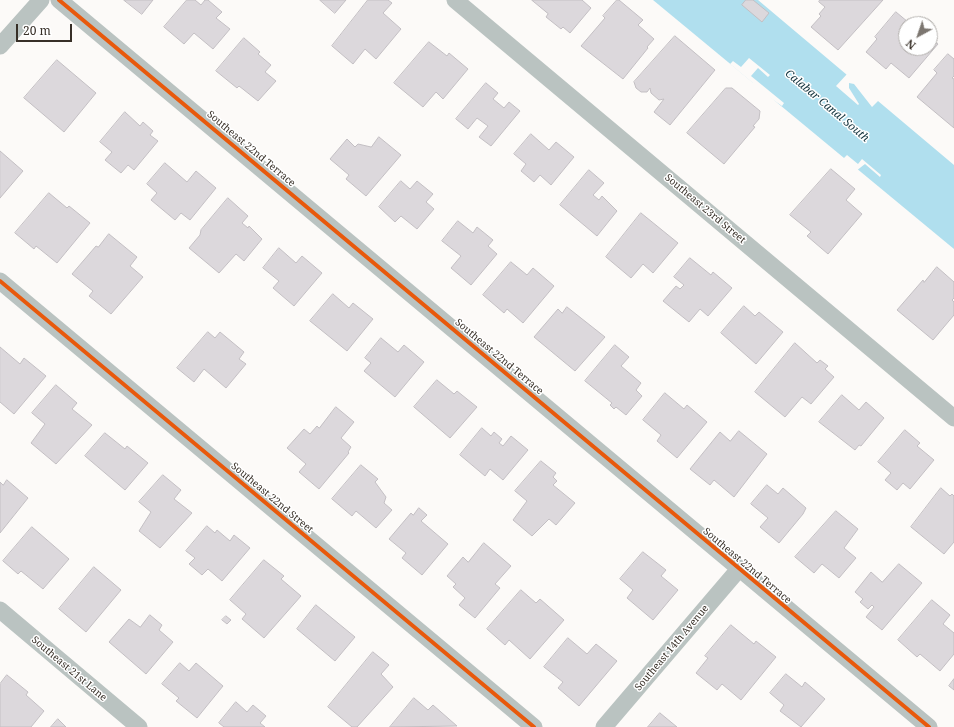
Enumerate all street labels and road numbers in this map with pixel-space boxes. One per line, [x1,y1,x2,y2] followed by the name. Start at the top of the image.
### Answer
[204,109,298,189] street label: Southeast 22nd Terrace
[662,172,748,246] street label: Southeast 23rd Street
[452,317,546,397] street label: Southeast 22nd Terrace
[229,460,315,536] street label: Southeast 22nd Street
[700,526,794,606] street label: Southeast 22nd Terrace
[633,603,711,693] street label: Southeast 14th Avenue
[29,634,109,704] street label: Southeast 21st Lane

